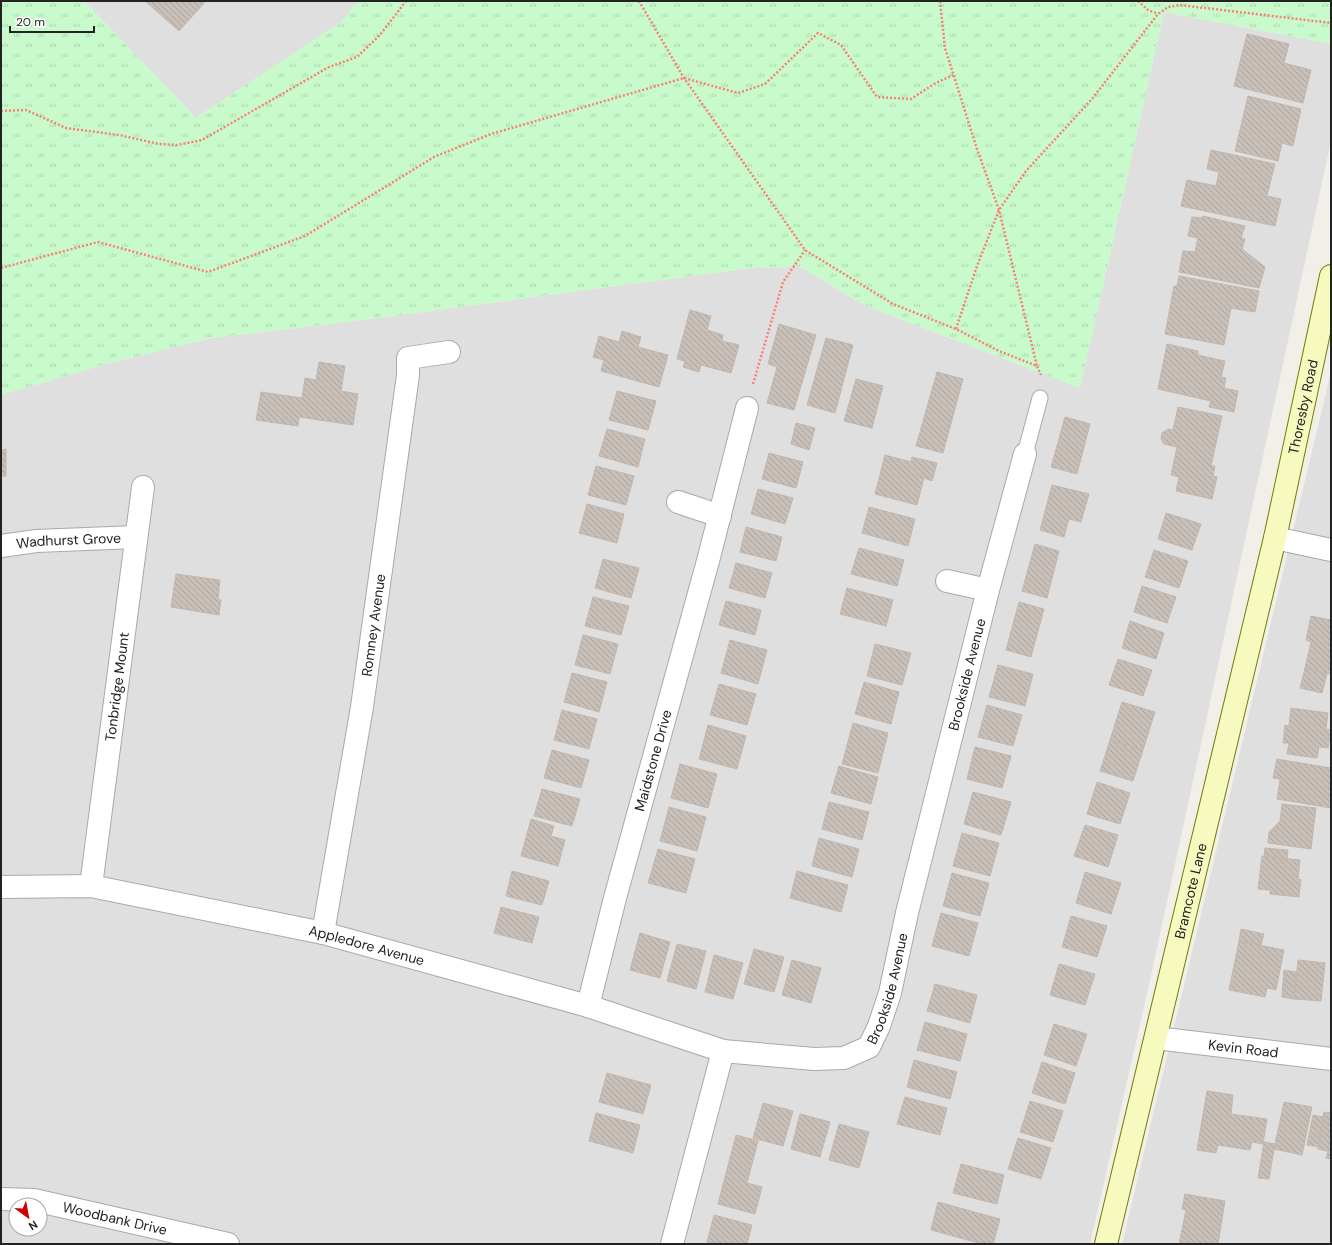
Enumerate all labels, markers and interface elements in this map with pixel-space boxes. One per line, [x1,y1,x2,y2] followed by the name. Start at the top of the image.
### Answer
[10,8,94,34] scale bar
[16,14,45,30] text: 20 m
[1284,358,1322,456] street label: Thoresby Road
[15,529,121,553] street label: Wadhurst Grove
[357,573,389,678] street label: Romney Avenue
[944,616,990,733] street label: Brookside Avenue
[101,631,133,742] street label: Tonbridge Mount
[630,708,676,813] street label: Maidstone Drive
[1170,841,1211,941] street label: Bramcote Lane
[307,921,427,970] street label: Appledore Avenue
[863,931,912,1047] street label: Brookside Avenue
[1207,1035,1279,1062] street label: Kevin Road
[8,1197,48,1237] north arrow
[61,1198,169,1239] street label: Woodbank Drive
[26,1217,40,1234] text: N

